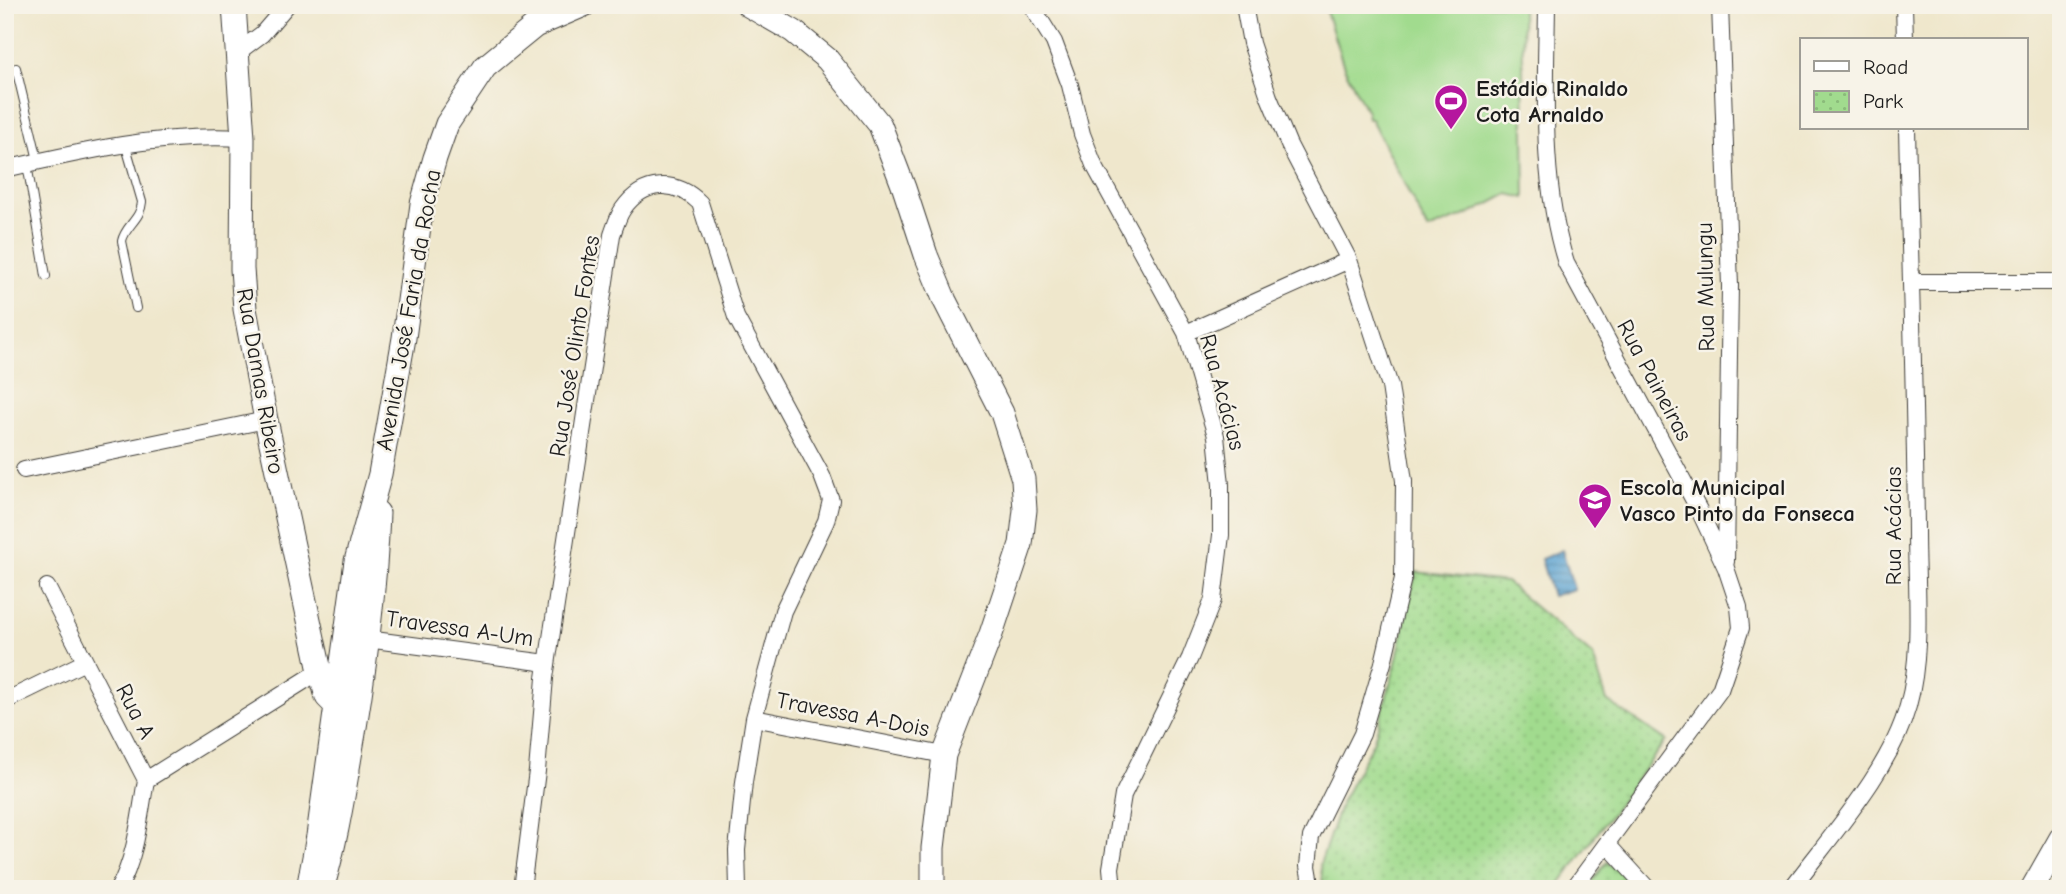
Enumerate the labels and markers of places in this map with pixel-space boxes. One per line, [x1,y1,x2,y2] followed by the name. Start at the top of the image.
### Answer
[1476,75,1628,128] place label: Estádio Rinaldo Cota Arnaldo
[1432,82,1470,131] sports icon: Estádio Rinaldo Cota Arnaldo
[1620,474,1855,527] place label: Escola Municipal Vasco Pinto da Fonseca
[1576,481,1614,530] school or university icon: Escola Municipal Vasco Pinto da Fonseca

